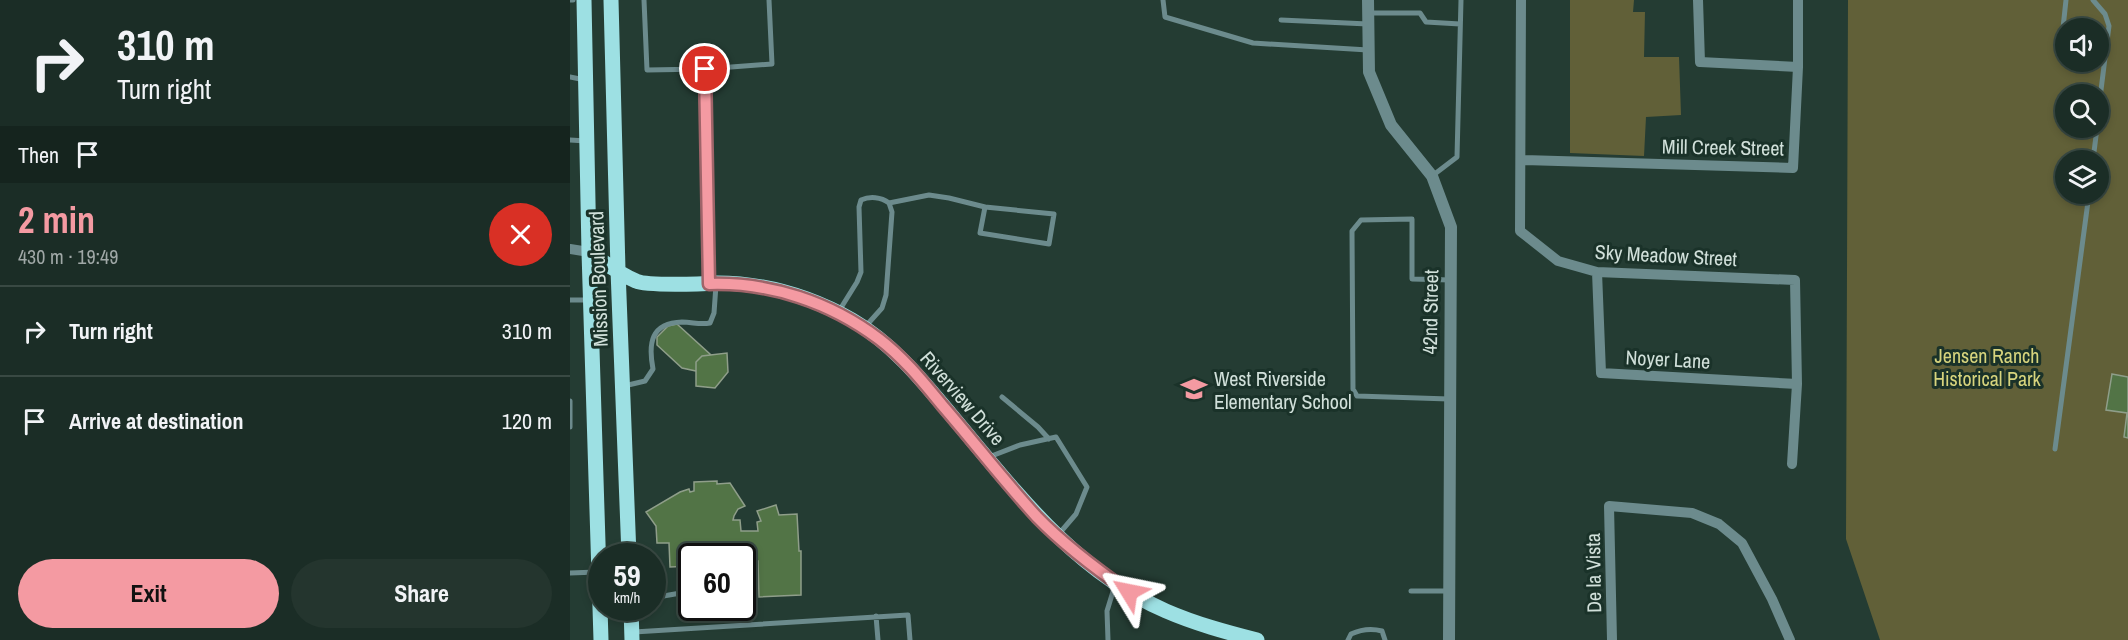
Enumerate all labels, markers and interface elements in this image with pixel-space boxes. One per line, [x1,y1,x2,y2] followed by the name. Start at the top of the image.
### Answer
[117,17,215,73] text: 310 m
[2055,18,2109,204] map controls
[2055,18,2109,72] button: sound
[18,24,96,102] icon: right
[679,43,730,94] pin
[688,52,721,85] icon: arrive
[117,71,211,107] text: Turn right
[2055,84,2109,138] button: search
[1662,132,1785,162] street label: Mill Creek Street
[71,138,104,171] icon: arrive
[18,140,59,170] text: Then
[2055,150,2109,204] button: layers
[18,196,95,244] text: 2 min
[489,203,552,266] button: close
[582,211,614,347] street label: Mission Boulevard
[1594,238,1738,272] street label: Sky Meadow Street
[18,243,118,270] text: 430 m · 19:49
[1416,269,1444,355] street label: 42nd Street
[18,315,51,348] icon: right
[69,316,153,346] text: Turn right
[502,316,552,346] text: 310 m
[1933,342,2042,392] park label: Jensen Ranch Historical Park
[1625,343,1711,375] street label: Noyer Lane
[915,345,1011,451] street label: Riverview Drive
[1214,365,1352,415] place label: West Riverside Elementary School
[1179,374,1209,404] school or university icon: West Riverside Elementary School
[18,405,51,438] icon: arrive
[69,406,243,436] text: Arrive at destination
[502,406,552,436] text: 120 m
[1579,533,1607,613] street label: De la Vista
[678,543,756,621] speed limit sign: 60
[613,555,641,595] text: 59
[18,559,279,628] button: Exit
[291,559,552,628] button: Share
[1097,560,1161,624] position arrow
[614,587,640,608] text: km/h

